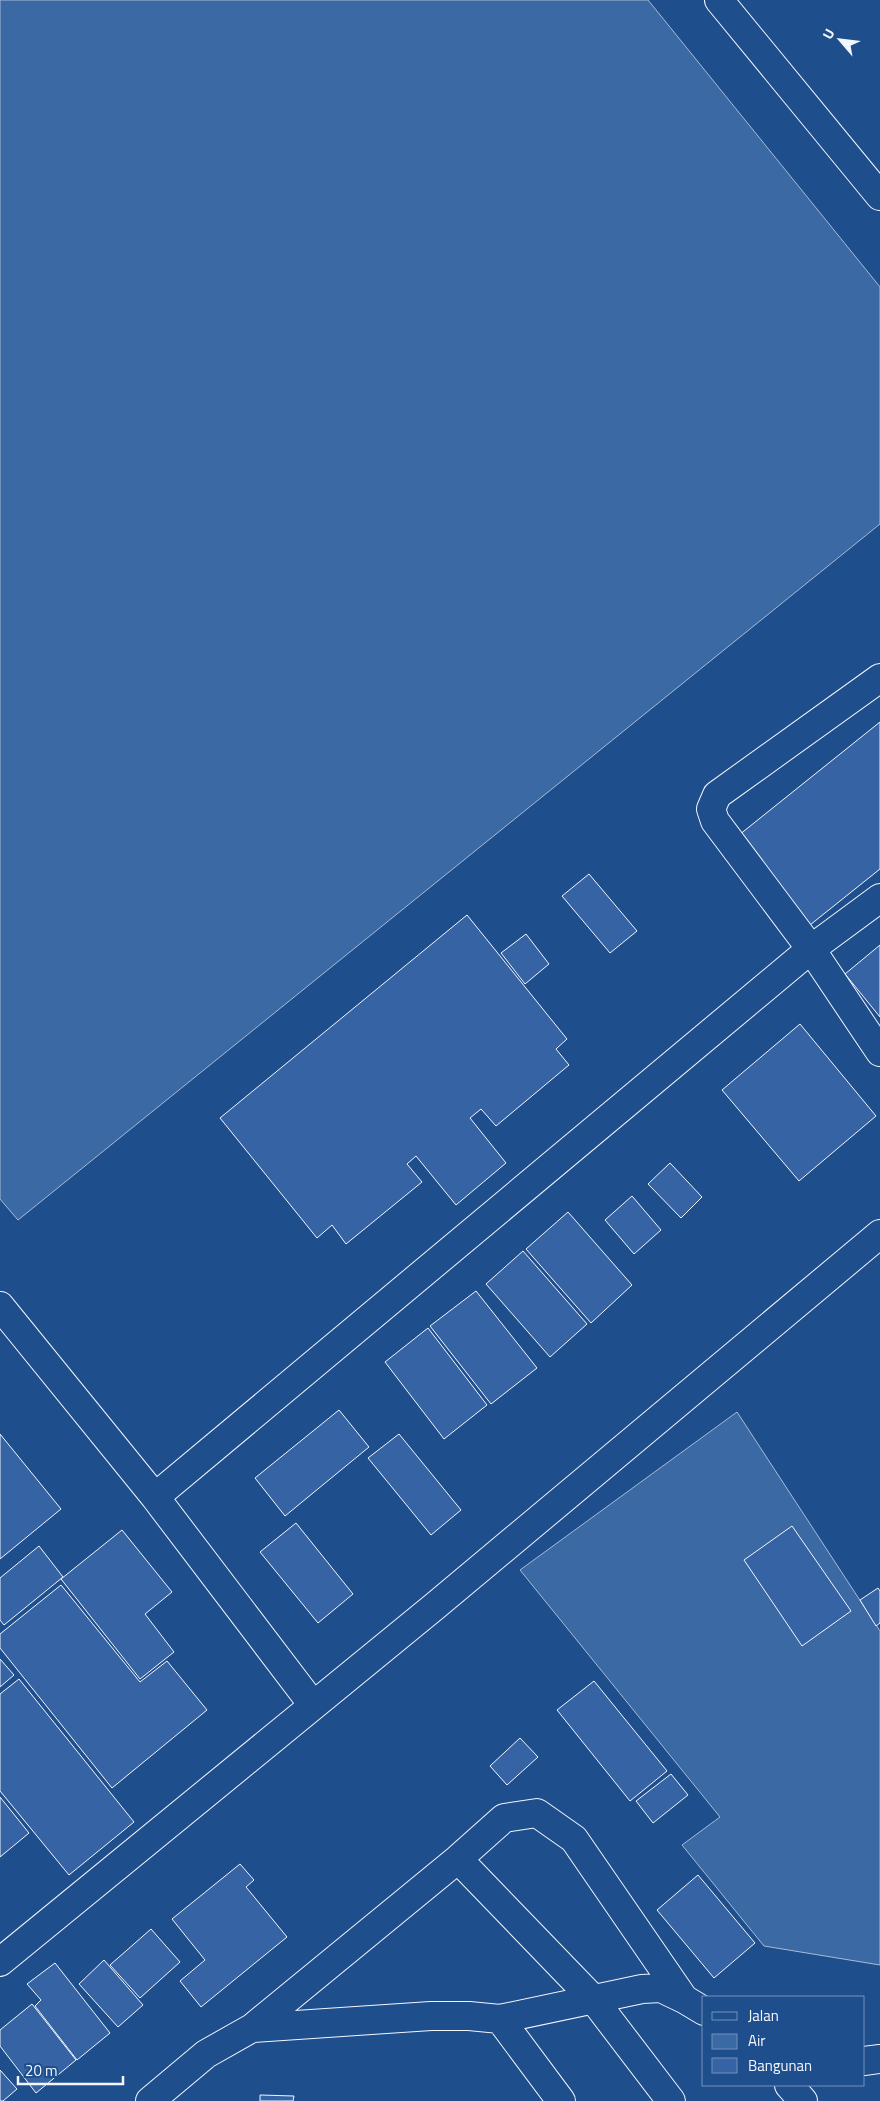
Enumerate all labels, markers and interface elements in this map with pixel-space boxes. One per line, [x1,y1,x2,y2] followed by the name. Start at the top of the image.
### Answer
[815,15,865,65] north arrow
[817,25,840,43] text: U
[702,1996,865,2086] legend
[748,2004,779,2027] text: Jalan
[748,2029,765,2052] text: Air
[18,2054,122,2086] scale bar
[748,2054,812,2077] text: Bangunan
[25,2059,58,2082] text: 20 m

